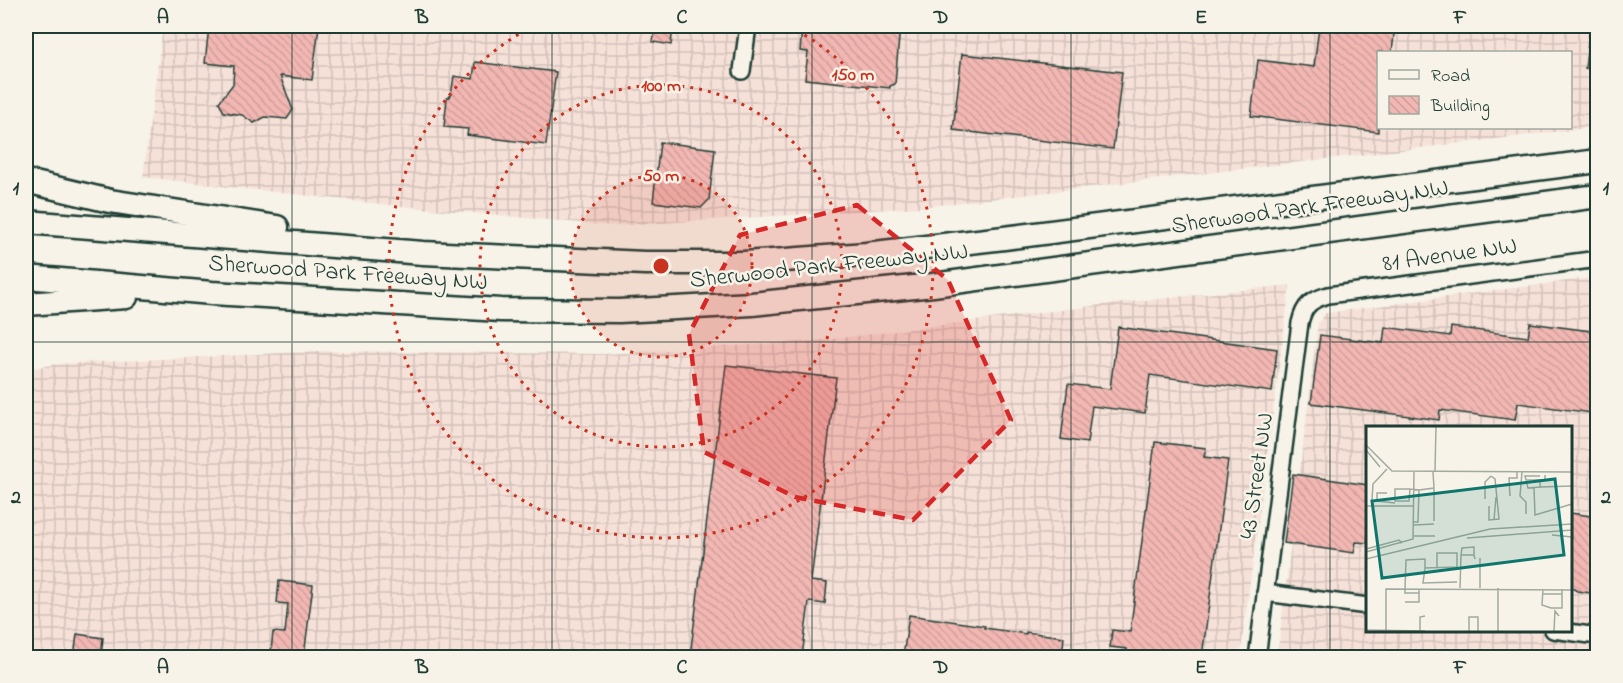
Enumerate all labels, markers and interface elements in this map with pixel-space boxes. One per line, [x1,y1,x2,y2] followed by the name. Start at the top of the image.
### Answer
[157,4,169,33] text: A
[414,4,429,33] text: B
[677,4,688,33] text: C
[933,4,948,33] text: D
[1195,4,1207,33] text: E
[1453,4,1467,33] text: F
[1377,51,1572,129] legend
[832,63,874,89] text: 150 m
[1431,64,1470,90] text: Road
[641,74,681,100] text: 100 m
[1430,94,1490,121] text: Building
[643,164,679,190] text: 50 m
[1169,171,1451,246] street label: Sherwood Park Freeway NW
[13,175,20,204] text: 1
[1603,175,1610,204] text: 1
[1381,229,1519,283] street label: 81 Avenue NW
[688,235,970,300] street label: Sherwood Park Freeway NW
[207,247,489,302] street label: Sherwood Park Freeway NW
[651,256,671,276] centre of rings
[1232,411,1284,541] street label: 43 Street NW
[1366,426,1572,632] inset map
[10,484,21,513] text: 2
[1600,484,1611,513] text: 2
[157,654,169,683] text: A
[414,654,429,683] text: B
[677,654,688,683] text: C
[933,654,948,683] text: D
[1195,654,1207,683] text: E
[1453,654,1467,683] text: F

